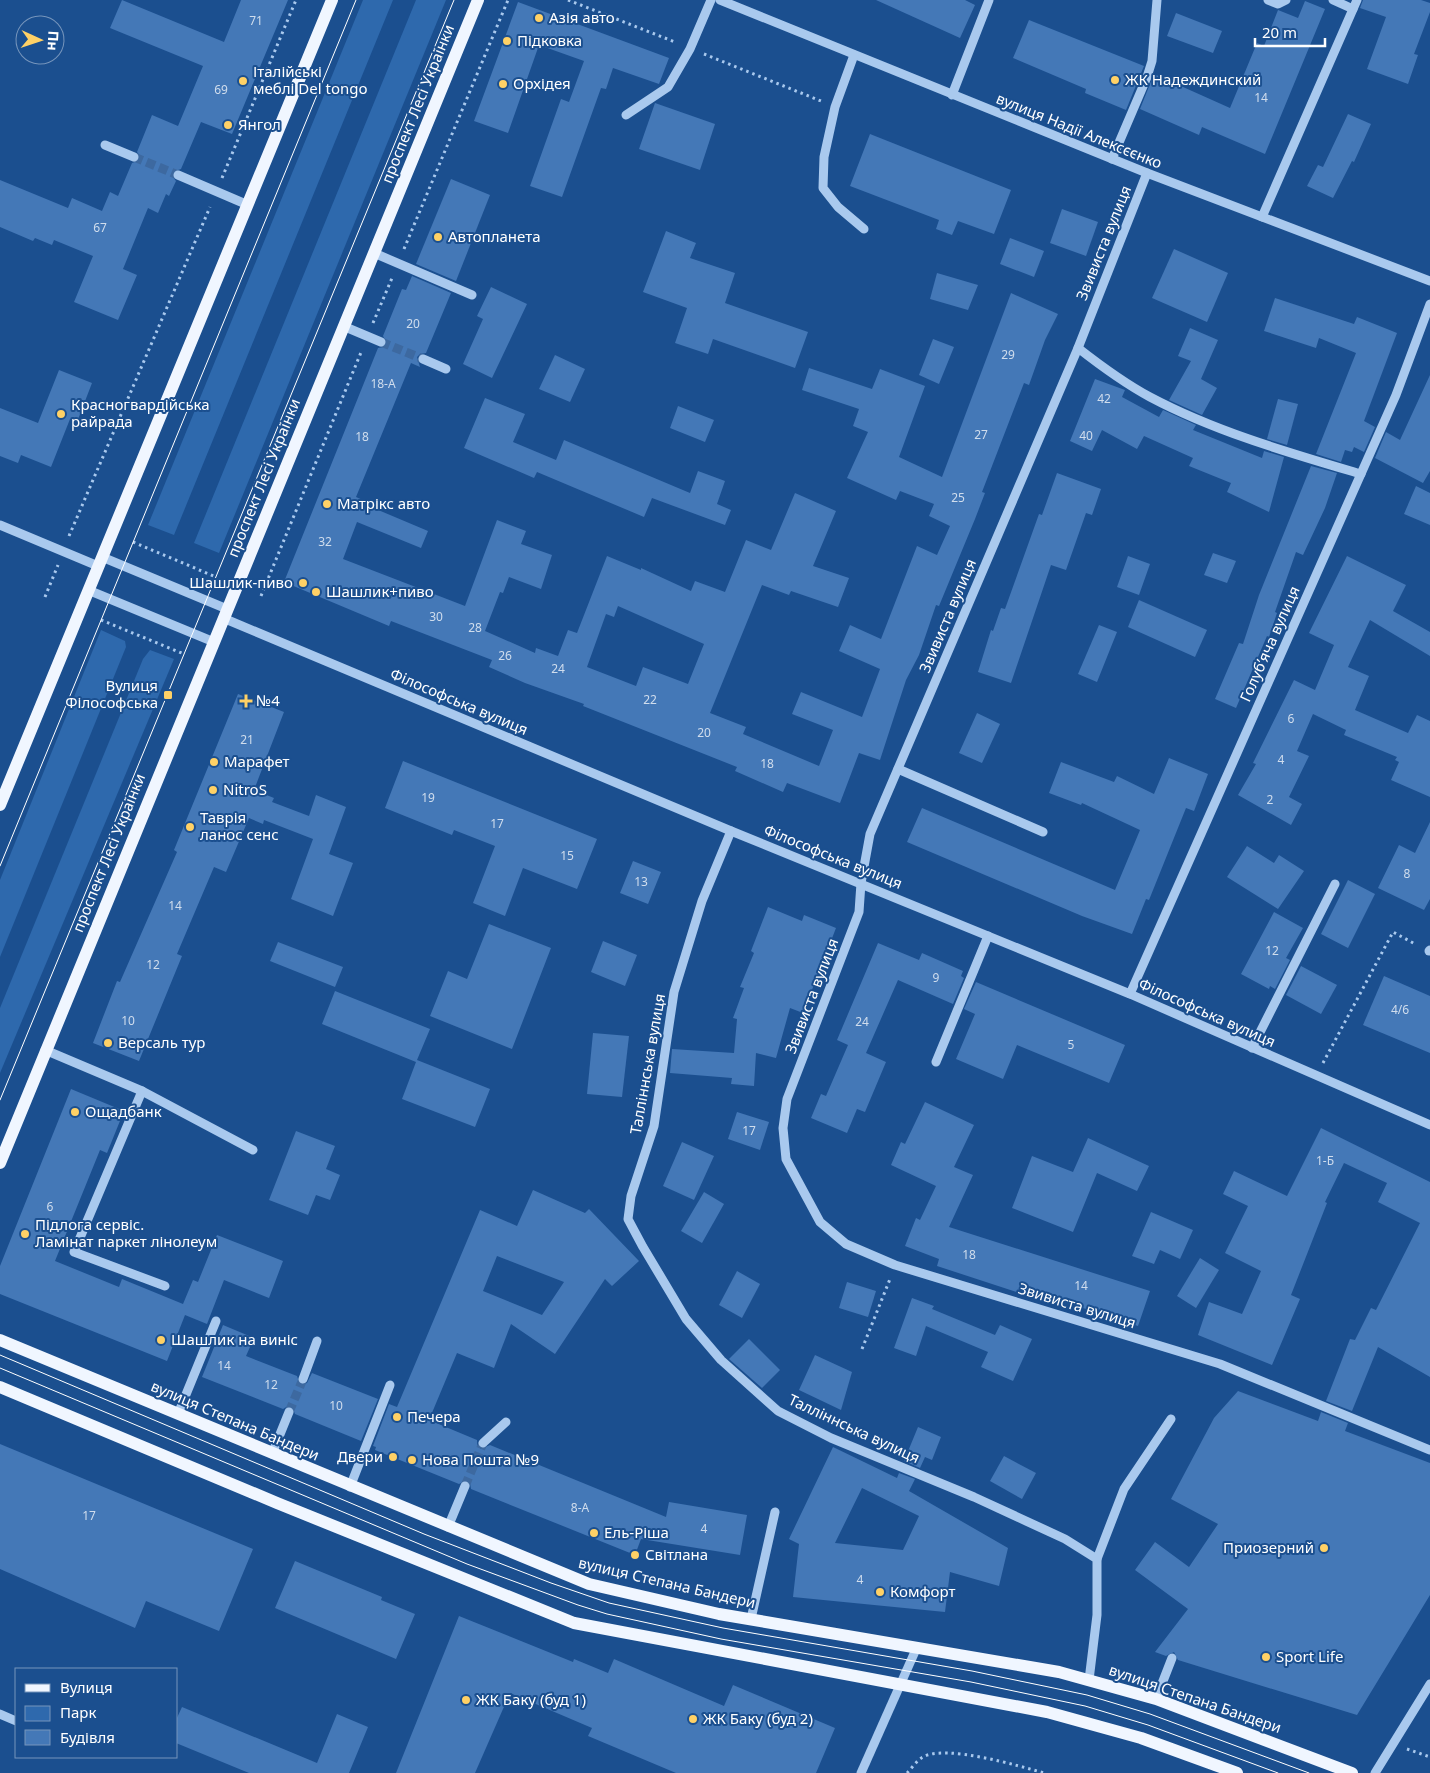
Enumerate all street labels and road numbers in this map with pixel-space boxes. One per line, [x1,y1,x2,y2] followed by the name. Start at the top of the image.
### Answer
[376,21,458,186] street label: проспект Лесі Українки
[993,88,1165,173] street label: вулиця Надії Алексєєнко
[1071,182,1135,303] street label: Звивиста вулиця
[222,395,304,560] street label: проспект Лесі Українки
[914,556,980,676] street label: Звивиста вулиця
[1235,582,1304,705] street label: Голубʼяча вулиця
[388,663,531,739] street label: Філософська вулиця
[67,770,149,935] street label: проспект Лесі Українки
[761,819,906,893] street label: Філософська вулиця
[780,935,842,1056] street label: Звивиста вулиця
[1136,973,1279,1051] street label: Філософська вулиця
[625,992,669,1136] street label: Талліннська вулиця
[1016,1278,1139,1332] street label: Звивиста вулиця
[148,1375,323,1465] street label: вулиця Степана Бандери
[786,1389,923,1467] street label: Талліннська вулиця
[577,1552,758,1612] street label: вулиця Степана Бандери
[1106,1659,1284,1737] street label: вулиця Степана Бандери

